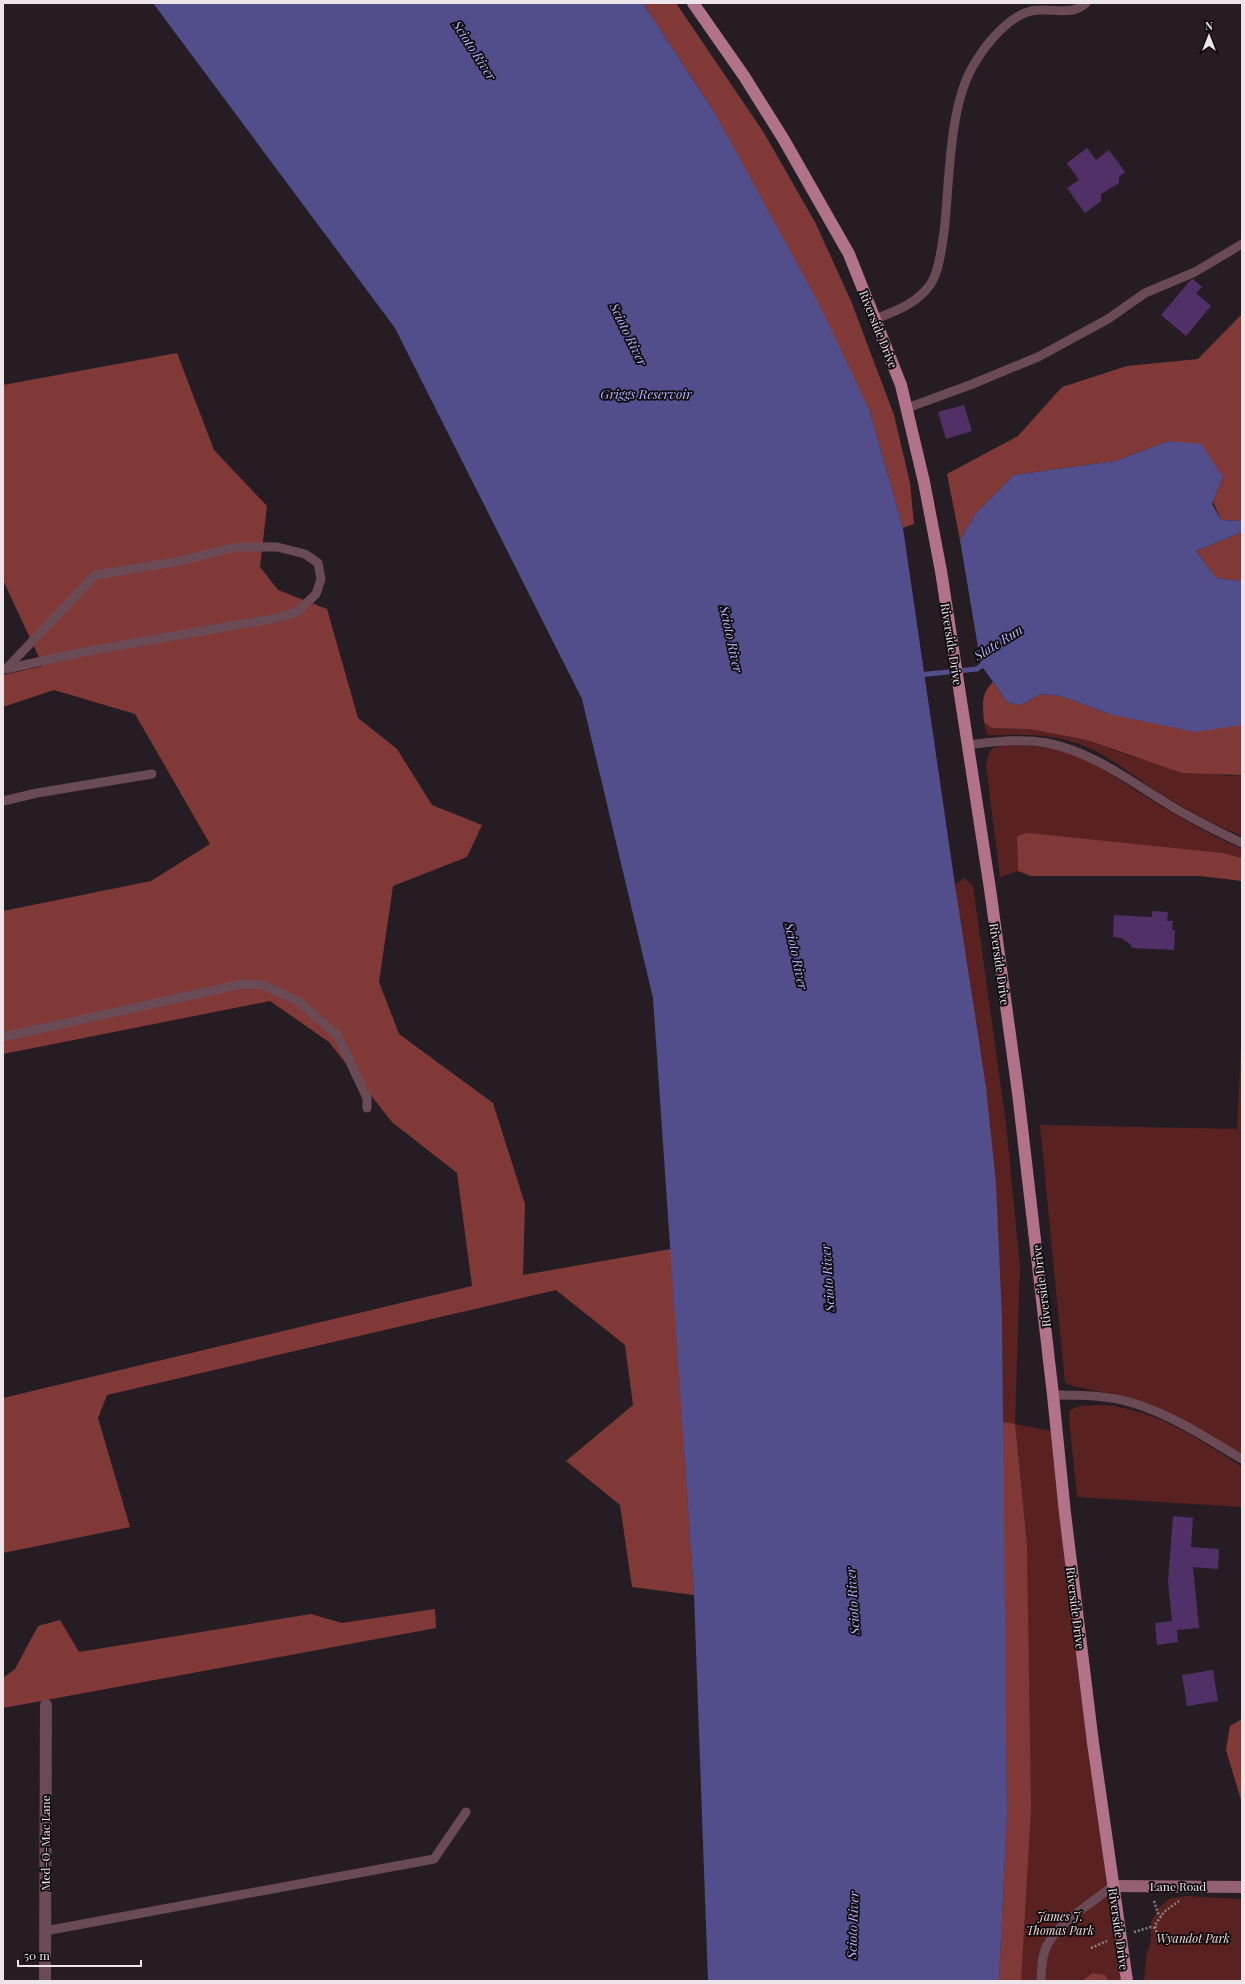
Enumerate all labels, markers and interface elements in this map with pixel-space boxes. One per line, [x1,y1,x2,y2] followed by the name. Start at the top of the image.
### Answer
[449,16,501,83] water label: Scioto River
[1189,16,1229,56] north arrow
[1205,18,1213,33] text: N
[856,288,902,370] street label: Riverside Drive
[606,299,652,369] water label: Scioto River
[600,385,692,402] water label: Griggs Reservoir
[938,602,966,686] street label: Riverside Drive
[716,603,747,674] water label: Scioto River
[970,620,1026,664] water label: Slate Run
[781,920,812,991] water label: Scioto River
[986,922,1014,1006] street label: Riverside Drive
[816,1243,838,1313] water label: Scioto River
[1028,1244,1054,1328] street label: Riverside Drive
[841,1566,863,1636] water label: Scioto River
[1063,1566,1089,1650] street label: Riverside Drive
[37,1795,53,1891] street label: Med-O-Mac Lane
[1150,1878,1206,1894] street label: Lane Road
[1105,1887,1133,1971] street label: Riverside Drive
[842,1890,862,1960] water label: Scioto River
[1026,1908,1094,1938] park label: James J. Thomas Park
[1156,1930,1230,1946] park label: Wyandot Park
[18,1942,141,1968] scale bar
[24,1947,50,1963] text: 50 m

